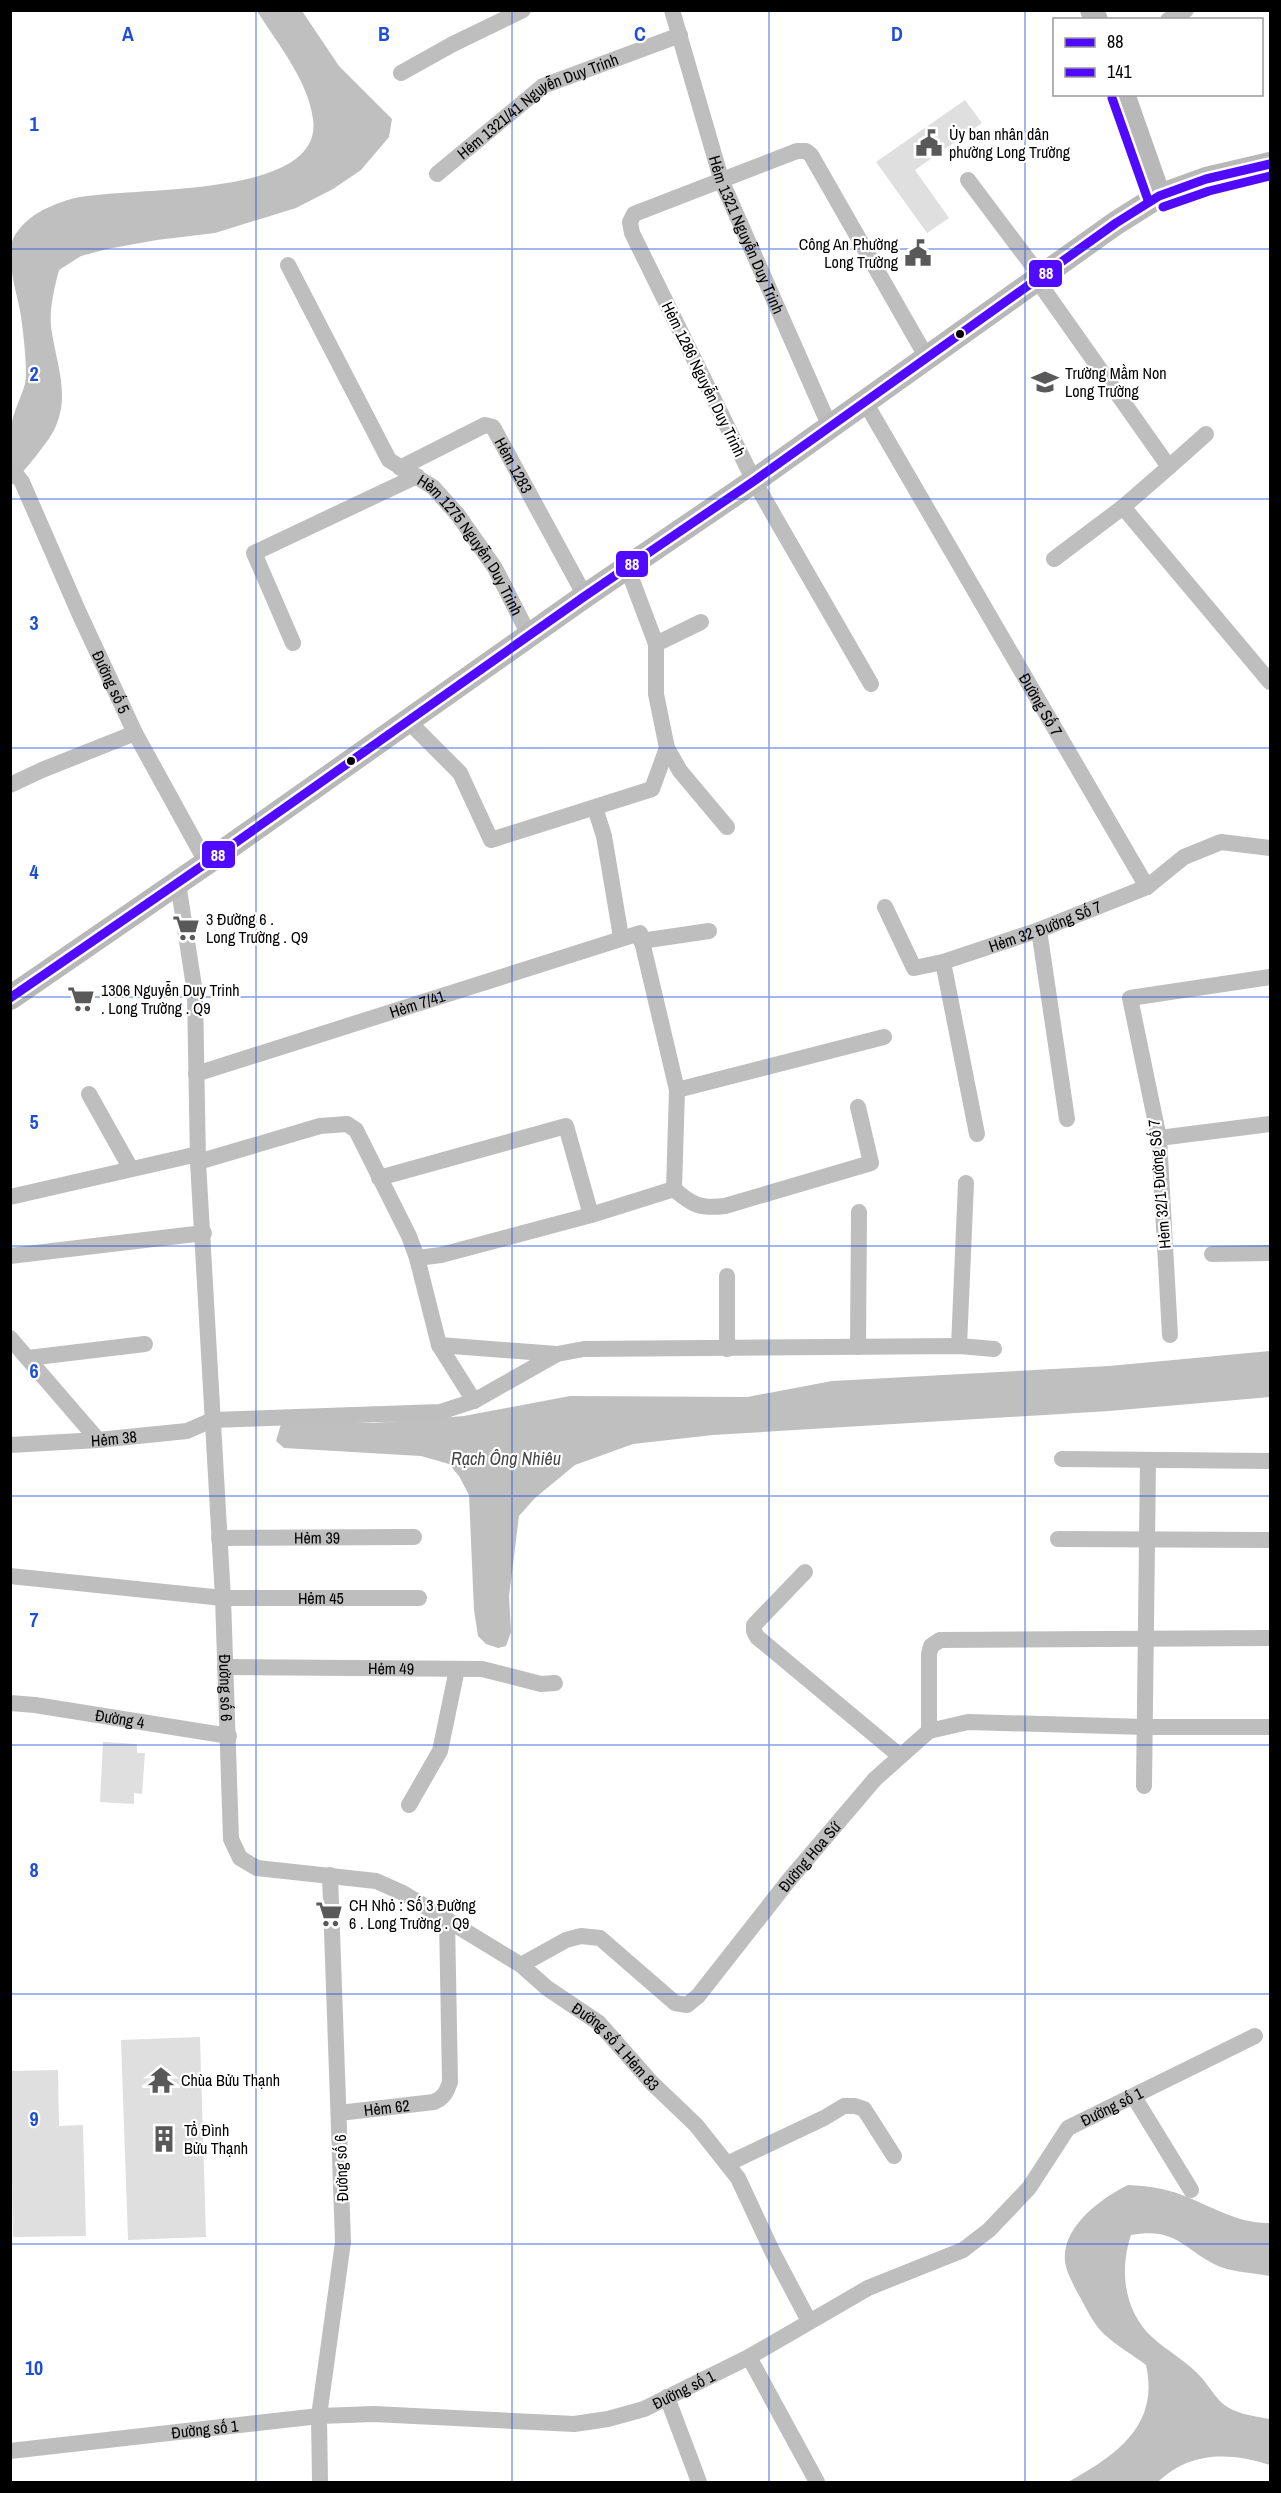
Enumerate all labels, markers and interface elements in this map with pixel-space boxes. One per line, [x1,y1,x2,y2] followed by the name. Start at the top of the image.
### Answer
[1053,18,1263,96] legend
[122,20,134,47] text: A
[378,20,390,47] text: B
[634,20,646,47] text: C
[891,20,903,47] text: D
[1107,29,1123,54] text: 88
[452,48,621,164] street label: Hẻm 1321/41 Nguyễn Duy Trinh
[1107,59,1132,84] text: 141
[29,110,39,137] text: 1
[949,123,1071,163] place label: Ủy ban nhân dân phường Long Trường
[914,128,944,158] public building icon: Ủy ban nhân dân phường Long Trường
[704,153,790,317] street label: Hẻm 1321 Nguyễn Duy Trinh
[799,233,899,273] place label: Công An Phường Long Trường
[903,238,933,268] public building icon: Công An Phường Long Trường
[1028,259,1063,288] line badge: 88
[1039,262,1053,284] text: 88
[657,298,751,460] street label: Hẻm 1286 Nguyễn Duy Trinh
[954,328,966,340] unlabelled marker
[29,360,39,387] text: 2
[1065,362,1167,402] place label: Trường Mầm Non Long Trường
[1030,367,1060,397] school or university icon: Trường Mầm Non Long Trường
[490,433,538,497] street label: Hẻm 1283
[413,469,528,619] street label: Hẻm 1275 Nguyễn Duy Trinh
[615,550,649,578] line badge: 88
[625,553,639,575] text: 88
[29,609,39,636] text: 3
[87,647,135,717] street label: Đường số 5
[1014,669,1068,740] street label: Đường Số 7
[345,755,357,767] unlabelled marker
[201,840,236,869] line badge: 88
[211,844,225,866] text: 88
[29,858,39,885] text: 4
[986,895,1105,957] street label: Hẻm 32 Đường Số 7
[206,908,308,948] place label: 3 Đường 6 . Long Trường . Q9
[171,913,201,943] supermarket icon: 3 Đường 6 . Long Trường . Q9
[101,979,240,1019] place label: 1306 Nguyễn Duy Trinh . Long Trường . Q9
[66,984,96,1014] supermarket icon: 1306 Nguyễn Duy Trinh . Long Trường . Q9
[387,984,448,1023] street label: Hẻm 7/41
[29,1108,39,1135] text: 5
[1142,1118,1176,1250] street label: Hẻm 32/1 Đường Số 7
[29,1357,39,1384] text: 6
[90,1425,138,1451] street label: Hẻm 38
[451,1446,561,1471] water label: Rạch Ông Nhiêu
[294,1526,340,1549] street label: Hẻm 39
[298,1587,344,1609] street label: Hẻm 45
[29,1606,39,1633] text: 7
[214,1654,238,1722] street label: Đường số 6
[368,1657,414,1679] street label: Hẻm 49
[94,1704,146,1733] street label: Đường 4
[773,1816,846,1896] street label: Đường Hoa Sứ
[29,1856,39,1883] text: 8
[349,1894,477,1934] place label: CH Nhỏ : Số 3 Đường 6 . Long Trường . Q9
[314,1899,344,1929] supermarket icon: CH Nhỏ : Số 3 Đường 6 . Long Trường . Q9
[568,1997,664,2095] street label: Đường số 1 Hẻm 83
[146,2065,176,2095] temple icon: Chùa Bửu Thạnh
[181,2069,280,2091] place label: Chùa Bửu Thạnh
[1077,2082,1147,2131] street label: Đường số 1
[363,2094,411,2121] street label: Hẻm 62
[29,2105,39,2132] text: 9
[184,2119,248,2159] place label: Tổ Đình Bửu Thạnh
[149,2124,179,2154] building icon: Tổ Đình Bửu Thạnh
[329,2134,353,2202] street label: Đường số 6
[25,2354,43,2381] text: 10
[648,2364,719,2414] street label: Đường số 1
[170,2414,240,2444] street label: Đường số 1

